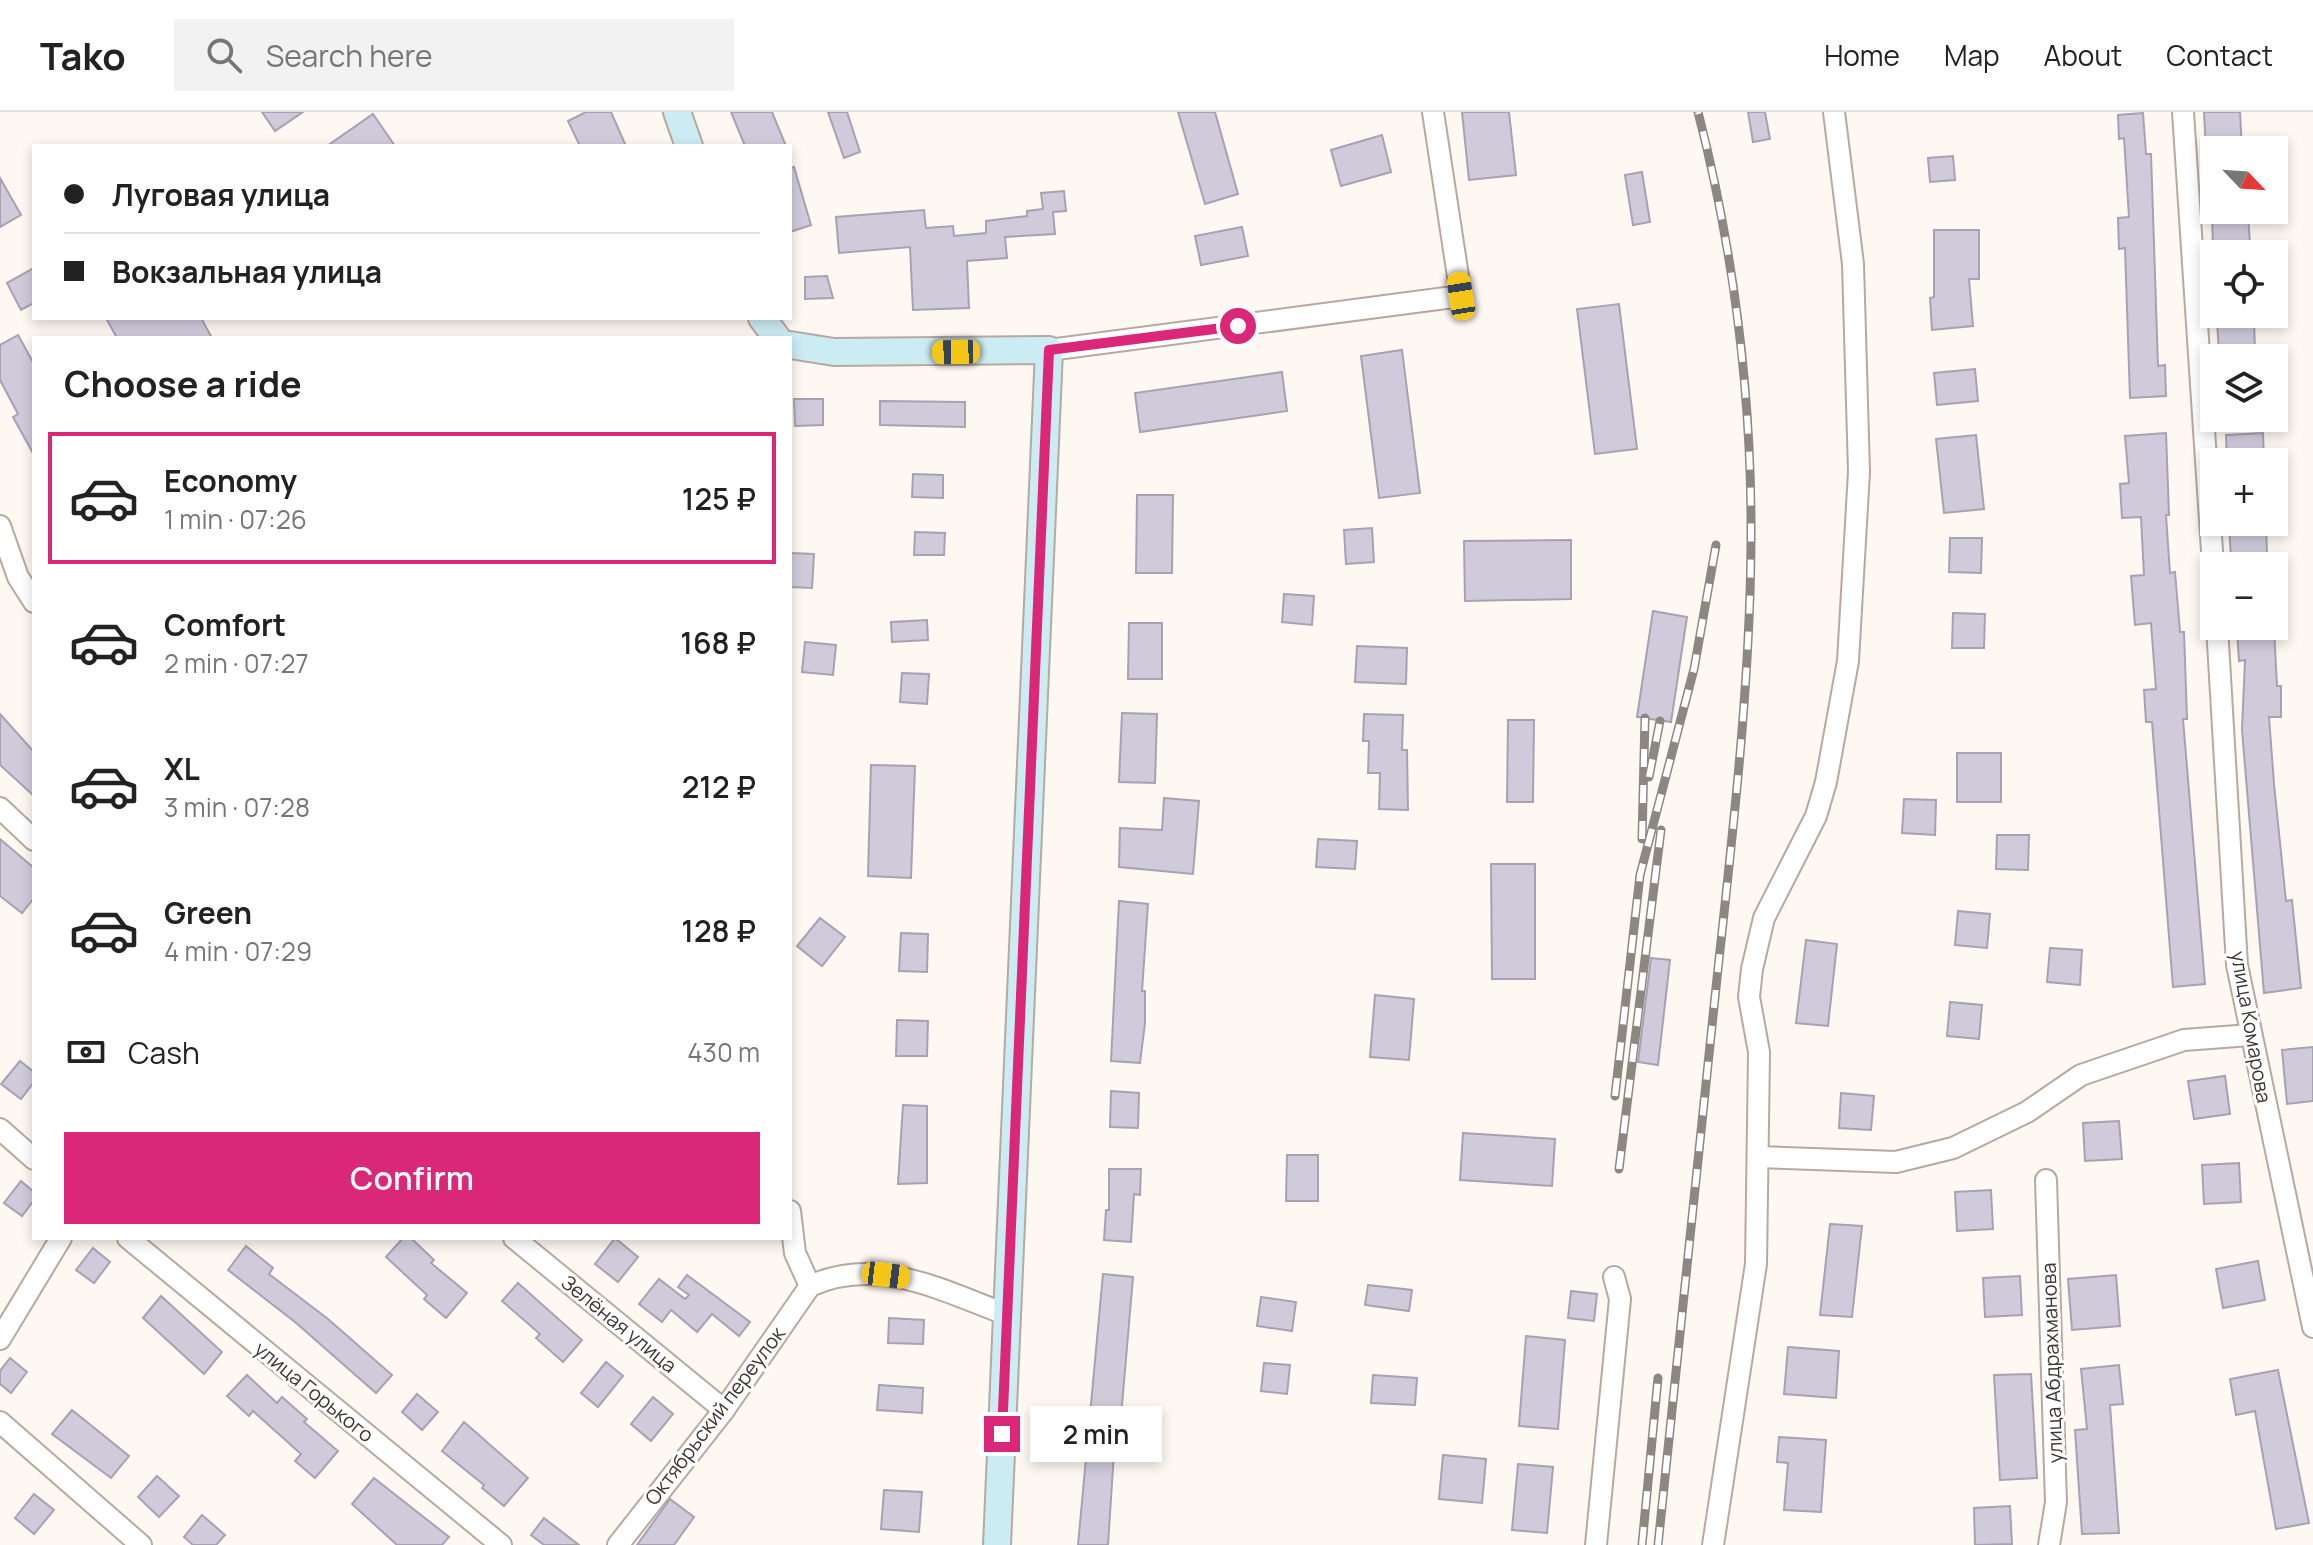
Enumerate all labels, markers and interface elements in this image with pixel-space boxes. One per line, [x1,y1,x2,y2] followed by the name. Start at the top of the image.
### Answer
[174,19,734,91] search box
[40,29,126,81] text: Tako
[202,33,246,77] icon: search
[266,35,433,76] text: Search here
[1824,36,1900,74] text: Home
[1944,36,2000,74] text: Map
[2044,36,2122,74] text: About
[2166,36,2273,74] text: Contact
[2200,136,2288,224] north arrow
[2200,136,2288,640] map controls
[112,174,330,215] text: Луговая улица
[2200,240,2288,328] button: locate
[112,251,382,292] text: Вокзальная улица
[1445,270,1477,322] car
[1220,308,1256,344] route start
[932,340,980,364] car
[2200,344,2288,432] button: layers
[64,359,302,408] text: Choose a ride
[2200,448,2288,536] button: +
[164,460,297,501] text: Economy
[68,462,140,534] icon: car
[682,478,756,519] text: 125 ₽
[164,501,307,537] text: 1 min · 07:26
[2200,552,2288,640] button: −
[164,604,286,645] text: Comfort
[68,606,140,678] icon: car
[680,622,756,663] text: 168 ₽
[164,645,308,681] text: 2 min · 07:27
[164,748,200,789] text: XL
[68,750,140,822] icon: car
[682,766,756,807] text: 212 ₽
[164,789,310,825] text: 3 min · 07:28
[164,892,252,933] text: Green
[68,894,140,966] icon: car
[681,910,756,951] text: 128 ₽
[164,933,312,969] text: 4 min · 07:29
[2225,949,2278,1105] street label: улица Комарова
[64,1030,108,1074] icon: cash
[128,1032,200,1073] text: Cash
[687,1034,760,1070] text: 430 m
[64,1132,760,1224] button: Confirm
[861,1260,911,1290] car
[2035,1262,2068,1464] street label: улица Абдрахманова
[556,1269,683,1379] street label: Зелёная улица
[639,1320,791,1510] street label: Октябрьский переулок
[249,1335,380,1448] street label: улица Горького
[1030,1406,1162,1462] callout: 2 min
[984,1416,1020,1452] route end
[1063,1416,1129,1452] text: 2 min

